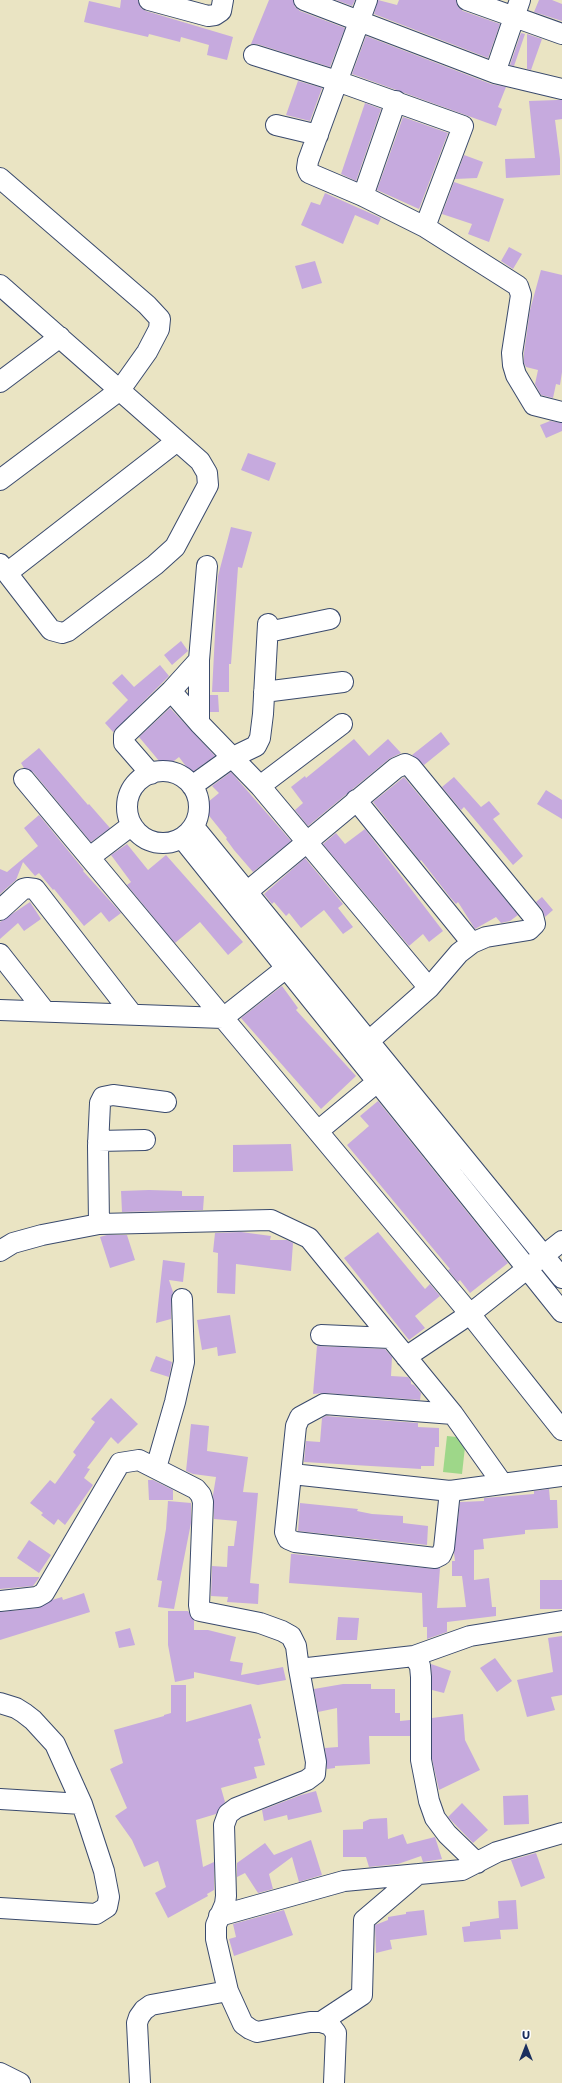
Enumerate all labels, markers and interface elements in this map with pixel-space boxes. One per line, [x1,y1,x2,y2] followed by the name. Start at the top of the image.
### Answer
[522,2026,530,2043] text: U
[506,2027,546,2067] north arrow

